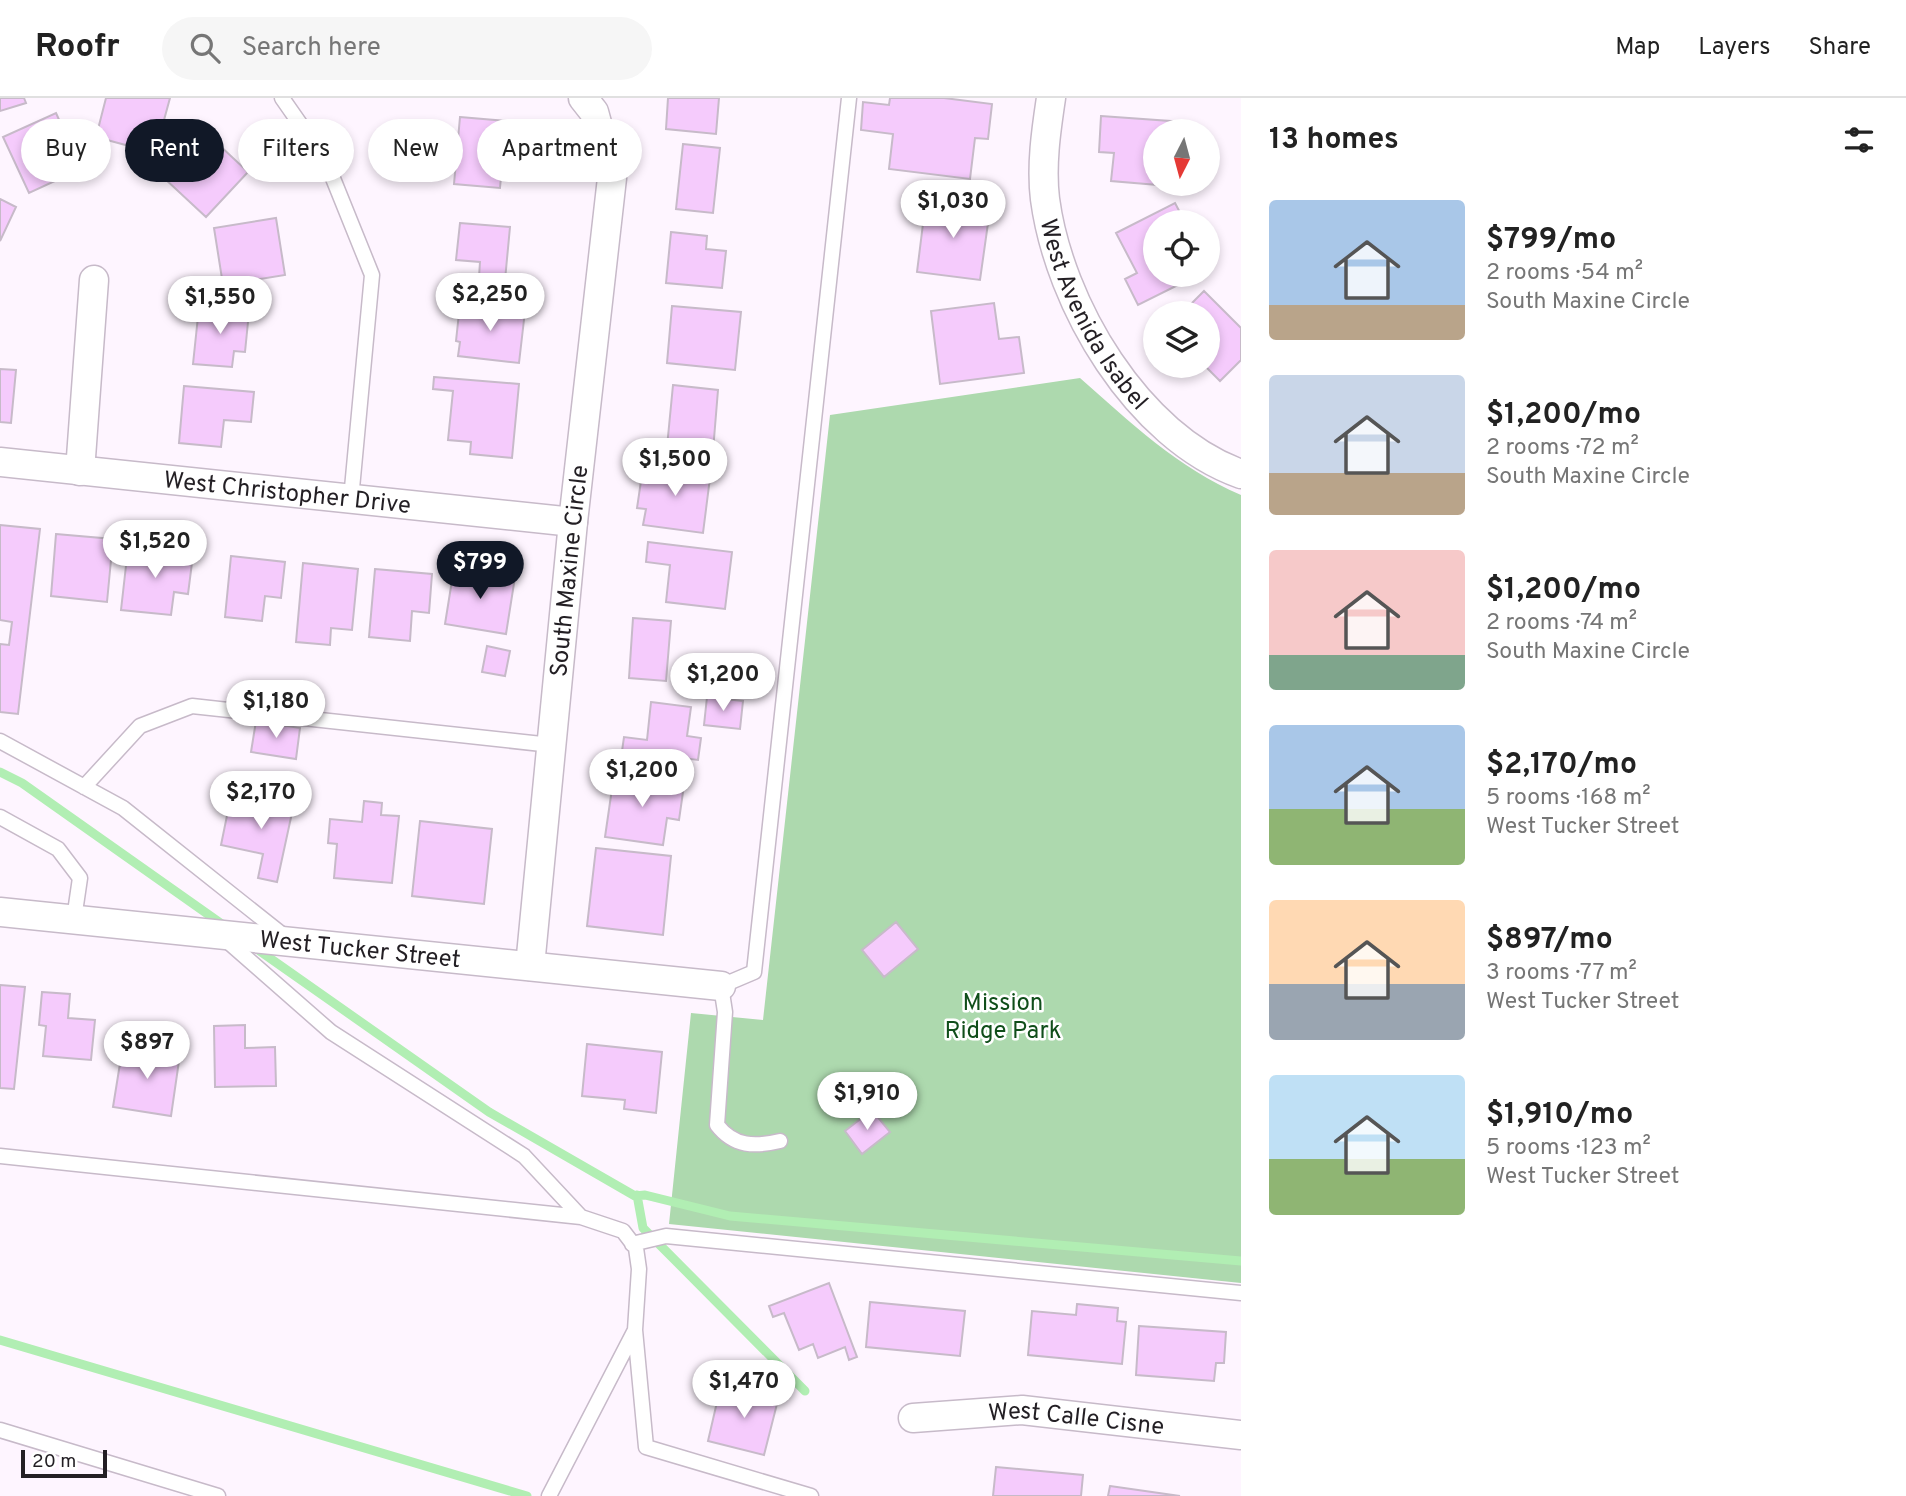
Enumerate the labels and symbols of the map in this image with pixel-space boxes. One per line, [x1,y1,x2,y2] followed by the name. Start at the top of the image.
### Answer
[1143,119,1220,196] north arrow
[896,180,1010,240] pin: $1,030
[1032,216,1153,417] street label: West Avenida Isabel
[433,274,547,333] pin: $2,250
[163,276,277,336] pin: $1,550
[618,438,732,498] pin: $1,500
[545,464,596,678] street label: South Maxine Circle
[162,466,412,522] street label: West Christopher Drive
[98,520,212,580] pin: $1,520
[439,542,521,601] pin: $799
[666,654,780,713] pin: $1,200
[219,680,333,740] pin: $1,180
[585,750,699,809] pin: $1,200
[204,772,318,831] pin: $2,170
[258,926,462,976] street label: West Tucker Street
[944,989,1062,1047] park label: Mission Ridge Park
[106,1021,188,1081] pin: $897
[810,1072,924,1132] pin: $1,910
[687,1360,801,1420] pin: $1,470
[987,1397,1166,1443] street label: West Calle Cisne
[21,1447,107,1479] scale bar

